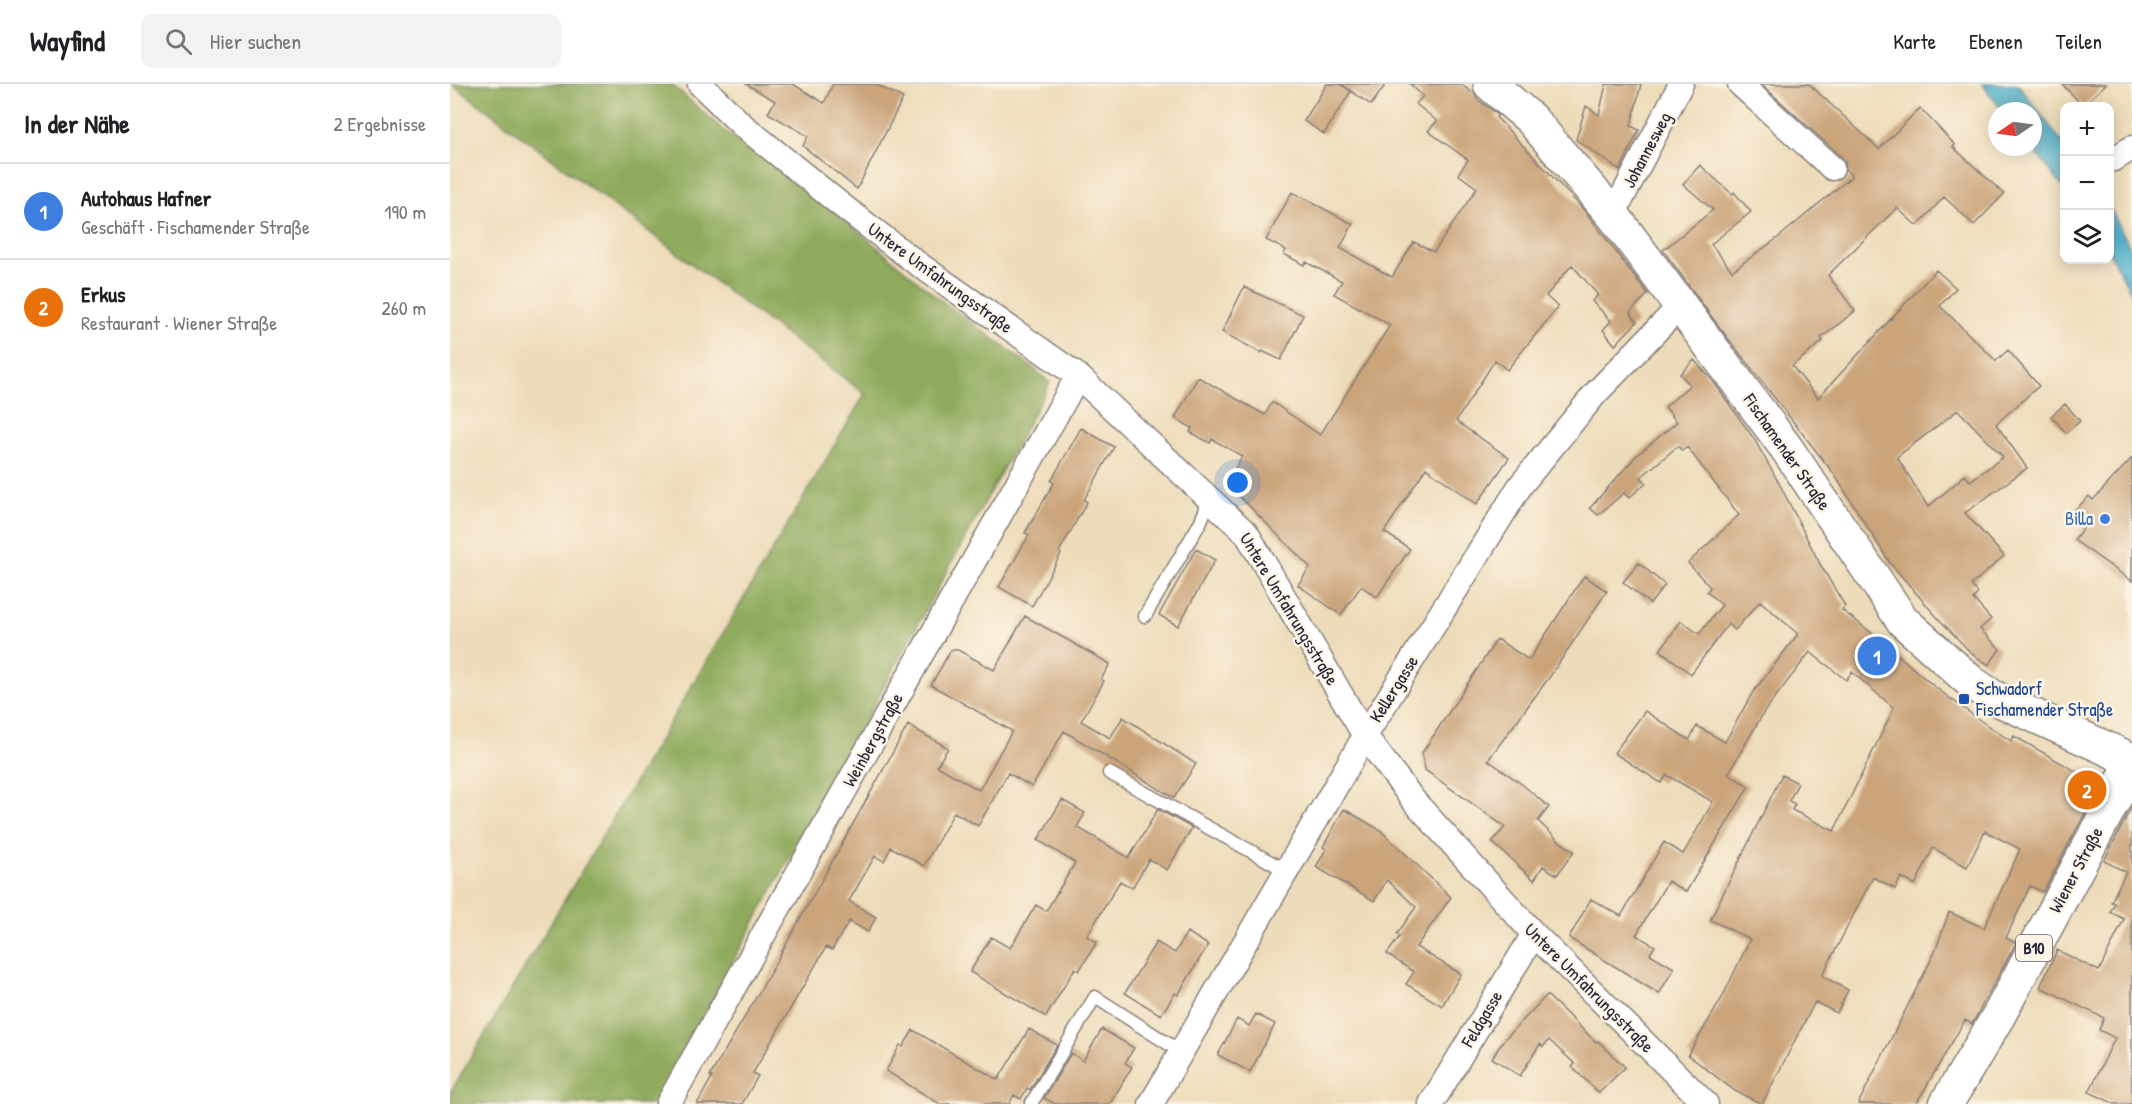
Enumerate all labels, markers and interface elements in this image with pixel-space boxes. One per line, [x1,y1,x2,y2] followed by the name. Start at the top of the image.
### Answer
[141,14,561,68] search box
[30,22,105,60] text: Wayfind
[162,25,195,58] icon: search
[210,26,301,56] text: Hier suchen
[1893,27,1936,56] text: Karte
[1969,27,2023,56] text: Ebenen
[2056,27,2102,56] text: Teilen
[1988,102,2042,156] north arrow
[2060,102,2114,264] map controls
[2060,102,2114,156] button: +
[24,106,130,141] text: In der Nähe
[1616,108,1677,192] street label: Johannesweg
[334,110,426,137] text: 2 Ergebnisse
[2060,156,2114,210] button: −
[81,183,211,213] text: Autohaus Hafner
[40,198,47,225] text: 1
[384,198,426,225] text: 190 m
[2060,210,2114,264] button: layers
[81,213,310,240] text: Geschäft · Fischamender Straße
[863,216,1018,339] street label: Untere Umfahrungsstraße
[81,279,126,309] text: Erkus
[39,294,48,321] text: 2
[382,294,426,321] text: 260 m
[81,309,277,336] text: Restaurant · Wiener Straße
[1737,388,1837,515] street label: Fischamender Straße
[1223,468,1252,497] your location
[2065,506,2093,531] place label: Billa
[2098,512,2112,526] marker: Billa
[1234,528,1345,690] street label: Untere Umfahrungsstraße
[1858,634,1896,678] pin: 1
[1363,651,1424,727] street label: Kellergasse
[1975,676,2113,722] place label: Schwadorf Fischamender Straße
[836,688,909,791] street label: Weinbergstraße
[1957,692,1971,706] marker: Schwadorf Fischamender Straße
[2068,768,2106,812] pin: 2
[2043,822,2109,917] street label: Wiener Straße
[1519,917,1660,1058] street label: Untere Umfahrungsstraße
[2016,935,2052,961] road number: B10
[1454,986,1508,1053] street label: Feldgasse

